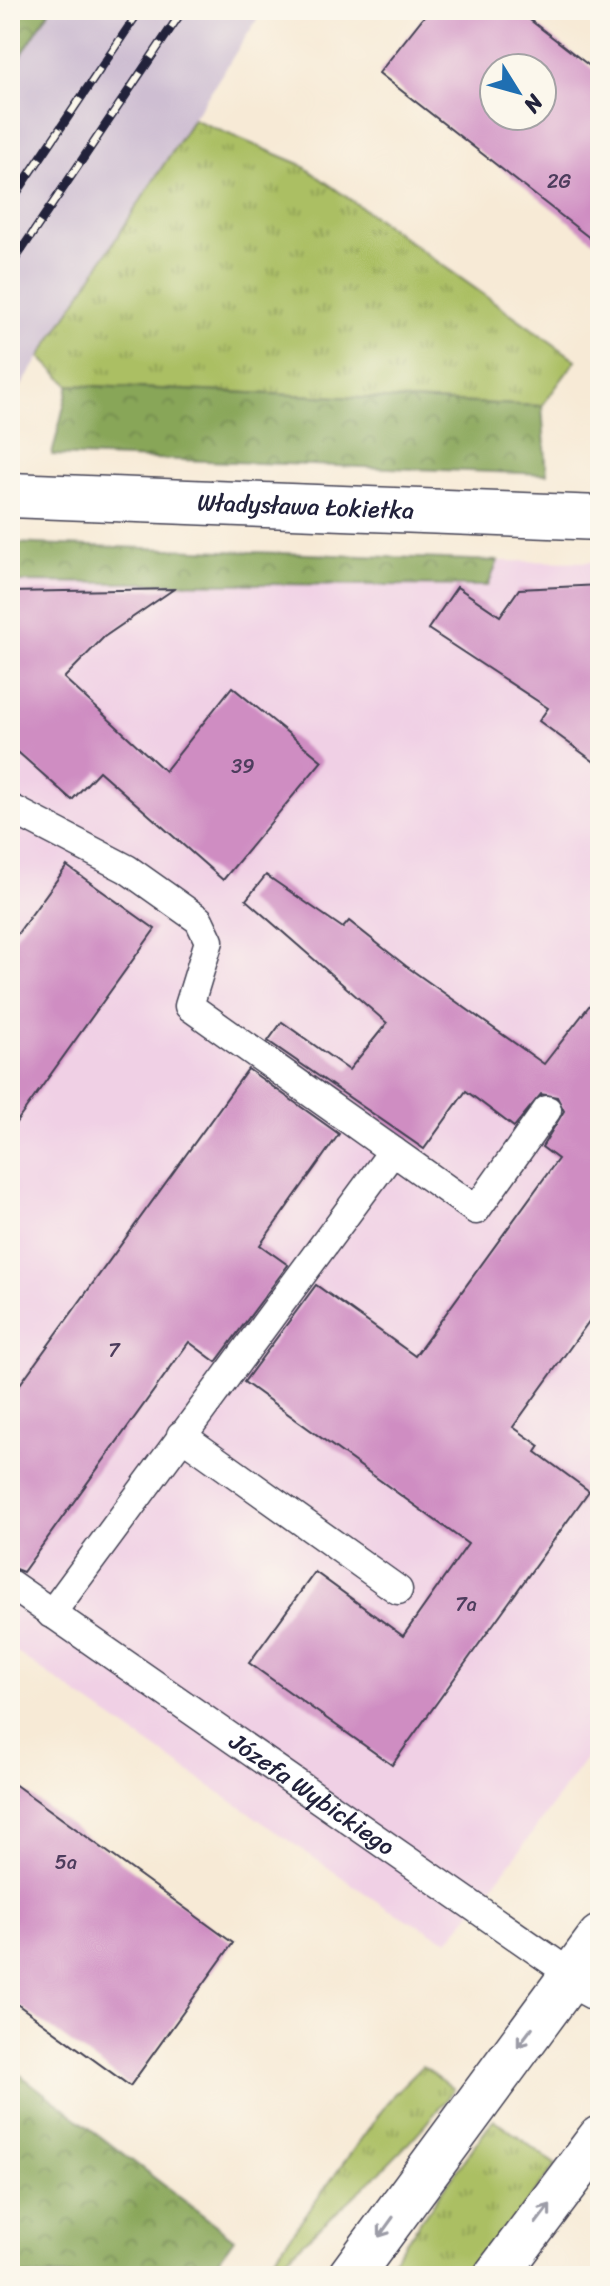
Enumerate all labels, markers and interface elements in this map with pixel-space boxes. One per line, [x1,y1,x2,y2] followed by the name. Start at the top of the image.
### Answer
[478,52,558,132] north arrow
[513,85,554,122] text: N
[547,164,572,199] house number: 2G
[197,481,415,532] street label: Władysława Łokietka
[231,749,255,784] house number: 39
[108,1333,121,1368] house number: 7
[455,1587,477,1622] house number: 7a
[220,1721,404,1867] street label: Józefa Wybickiego
[55,1845,77,1880] house number: 5a
[517,2026,534,2048] one-way arrow
[535,2204,552,2225] one-way arrow
[377,2216,394,2237] one-way arrow

